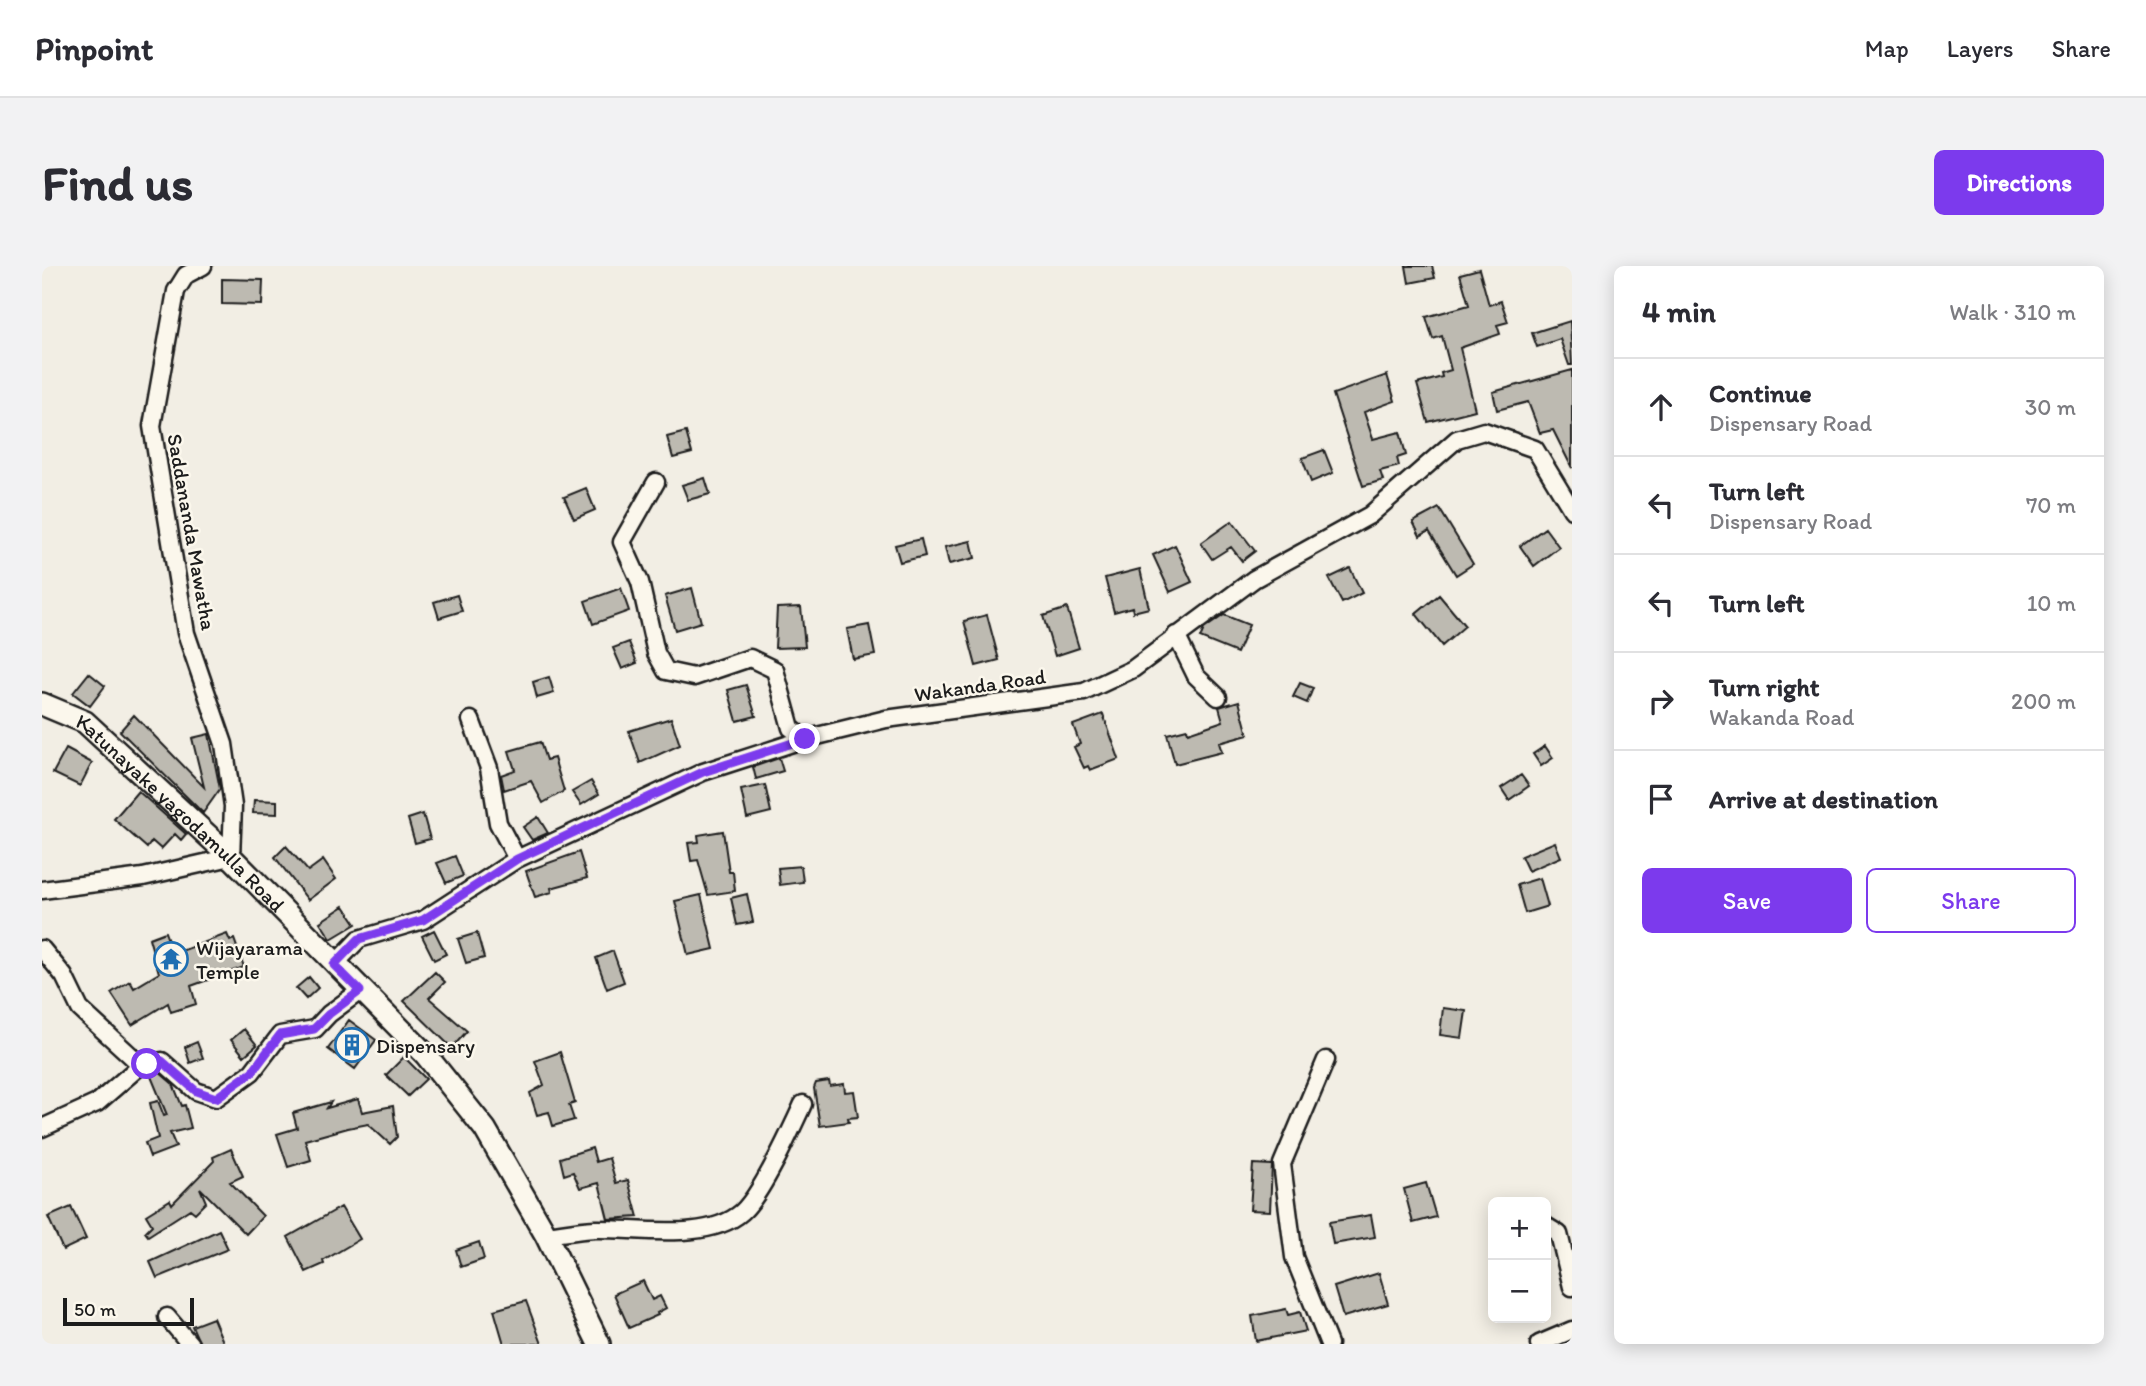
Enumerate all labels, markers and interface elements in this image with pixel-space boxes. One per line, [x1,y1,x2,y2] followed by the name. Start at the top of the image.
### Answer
[35,29,153,68] text: Pinpoint
[1865,34,1909,63] text: Map
[1947,34,2014,63] text: Layers
[2052,34,2111,63] text: Share
[1934,150,2104,215] button: Directions
[42,153,193,212] text: Find us
[1642,293,1716,330] text: 4 min
[1949,298,2076,326] text: Walk · 310 m
[1709,377,1812,409] text: Continue
[1642,388,1680,426] icon: ahead
[2025,393,2076,421] text: 30 m
[1709,409,1872,437] text: Dispensary Road
[162,432,222,632] street label: Saddananda Mawatha
[1709,475,1805,507] text: Turn left
[1642,486,1680,524] icon: left
[2026,491,2076,519] text: 70 m
[1709,507,1872,535] text: Dispensary Road
[1642,584,1680,622] icon: left
[1709,587,1805,619] text: Turn left
[2027,589,2076,617] text: 10 m
[913,663,1048,707] street label: Wakanda Road
[1709,671,1820,703] text: Turn right
[1642,682,1680,720] icon: right
[2011,687,2076,715] text: 200 m
[1709,703,1854,731] text: Wakanda Road
[73,707,290,917] street label: Katunayake yagodamulla Road
[789,723,820,754] route end
[1642,780,1680,818] icon: arrive
[1709,783,1938,815] text: Arrive at destination
[1642,868,1852,933] button: Save
[1866,868,2076,933] button: Share
[196,935,303,984] place label: Wijayarama Temple
[152,940,190,978] temple icon: Wijayarama Temple
[333,1026,371,1064] building icon: Dispensary
[376,1033,475,1058] place label: Dispensary
[131,1048,162,1079] route start
[1488,1197,1551,1323] map controls
[1488,1197,1551,1260] button: +
[1488,1260,1551,1323] button: −
[63,1295,194,1327] scale bar
[74,1298,116,1321] text: 50 m

